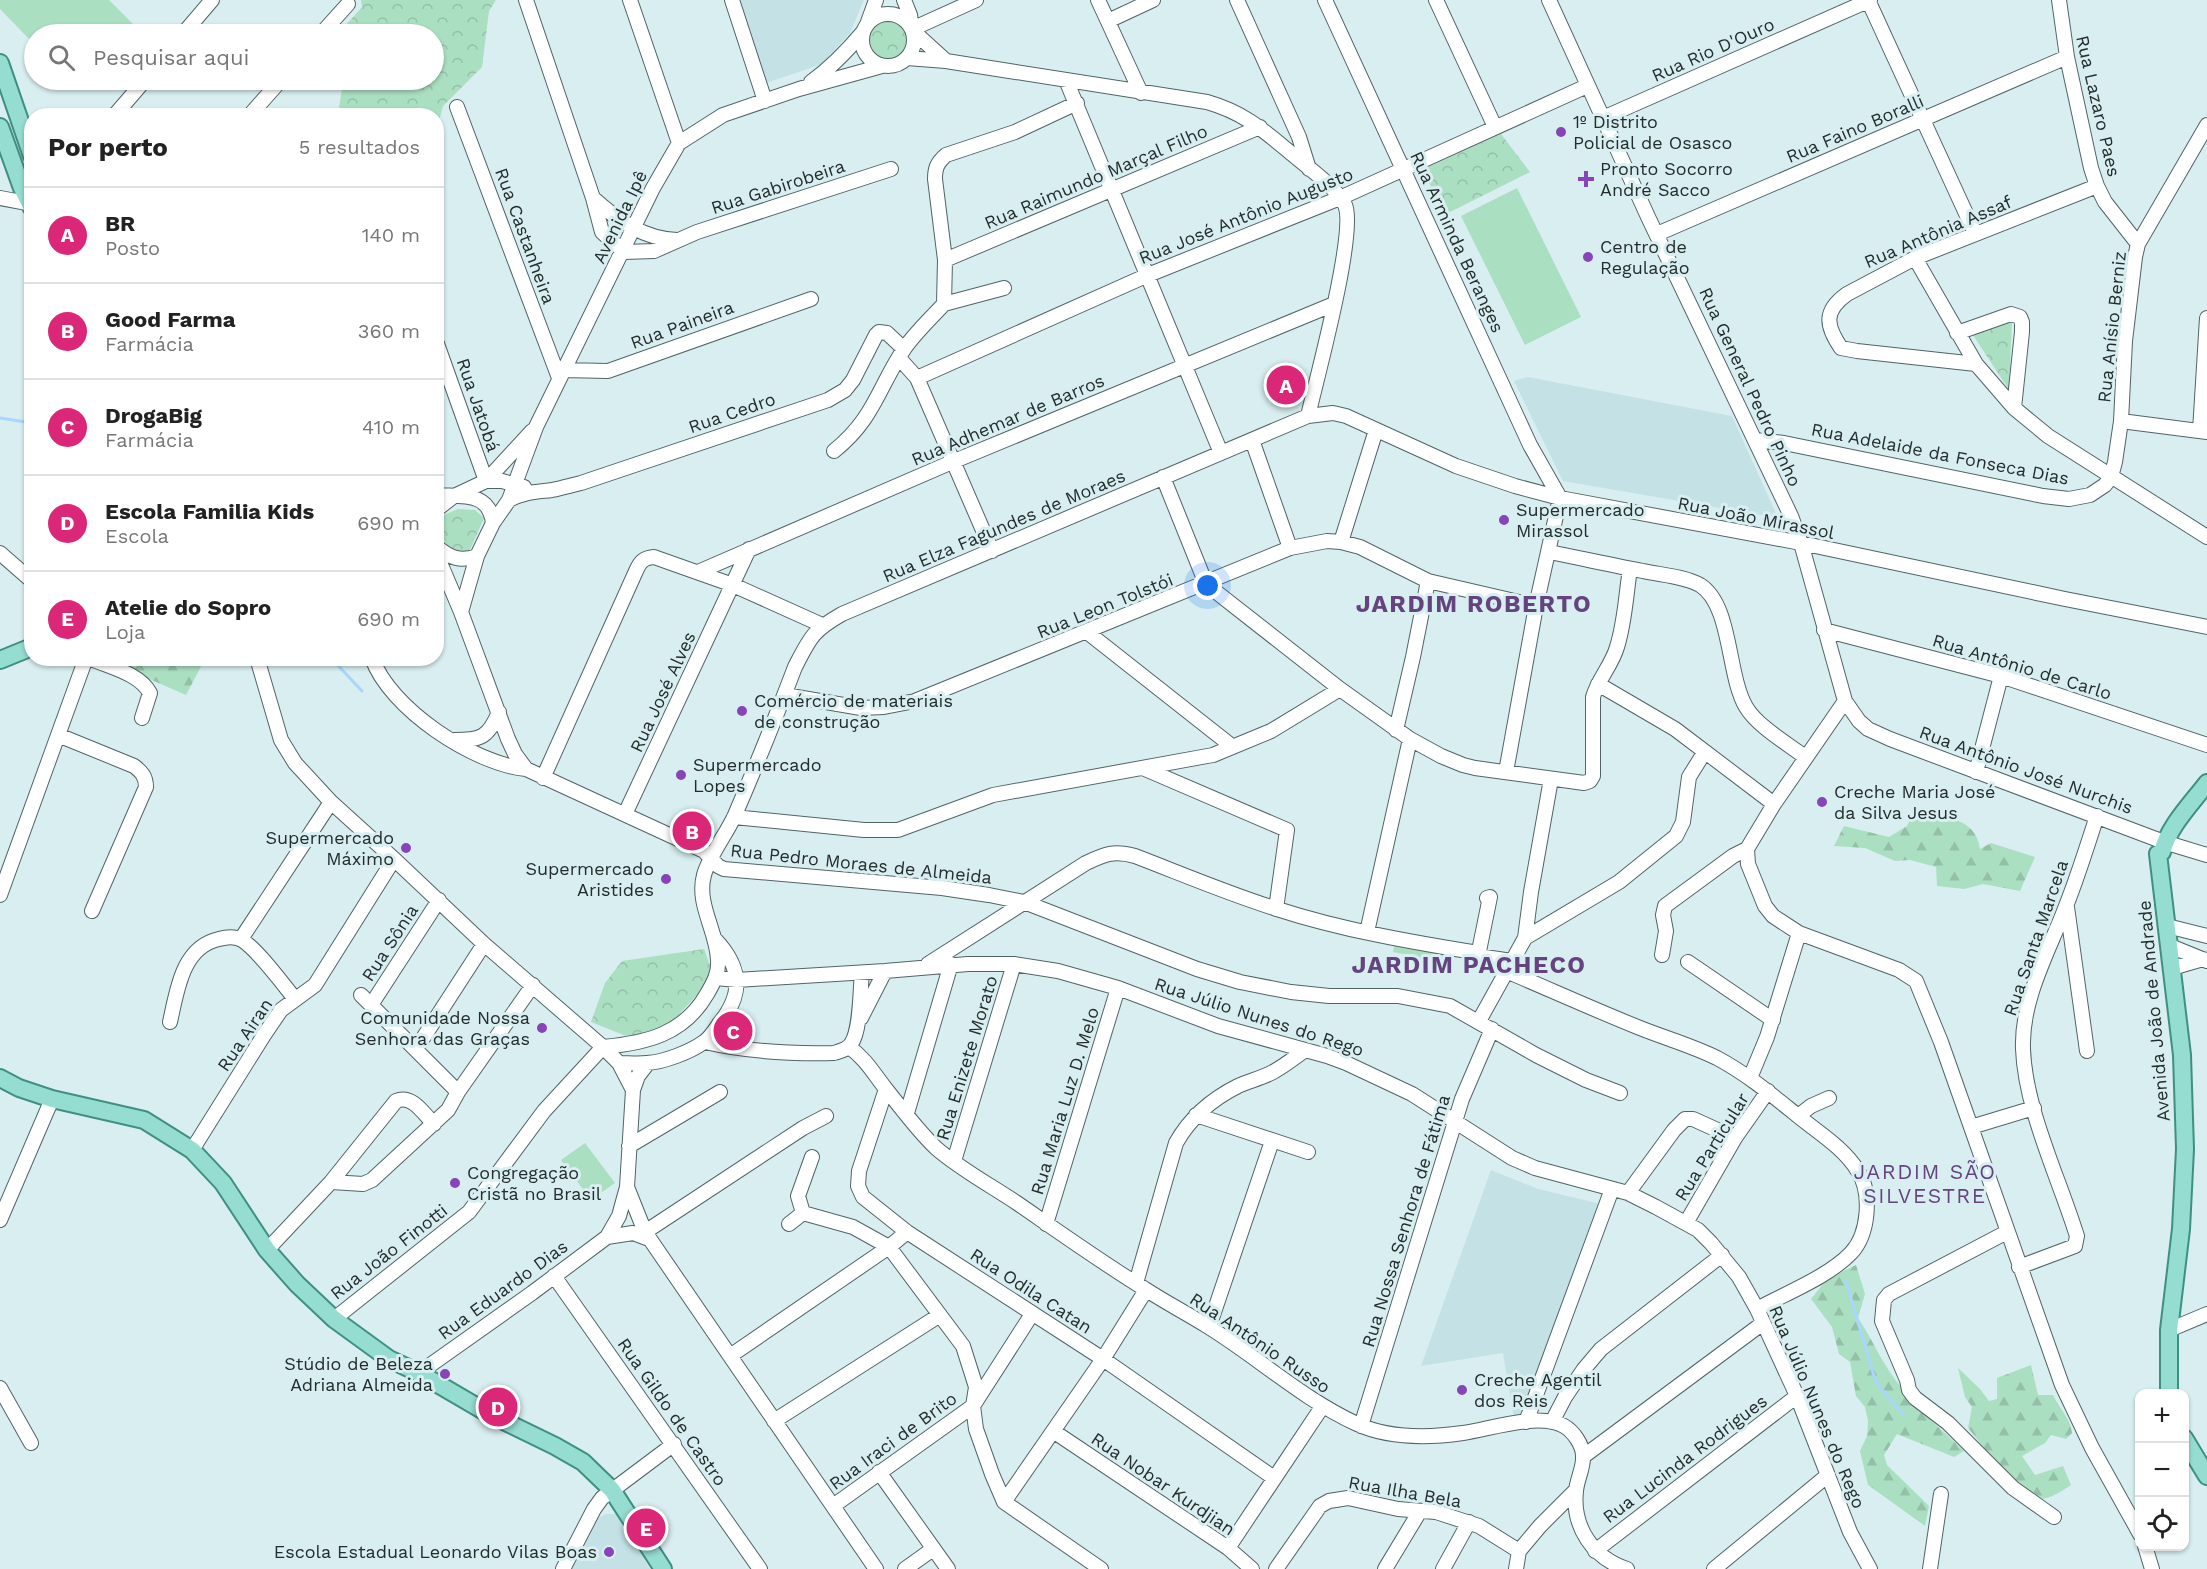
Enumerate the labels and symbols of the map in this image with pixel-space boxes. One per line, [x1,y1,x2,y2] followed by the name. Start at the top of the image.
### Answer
[1648,13,1777,86] street label: Rua Rio D'Ouro
[2072,33,2125,179] street label: Rua Lazaro Paes
[1783,90,1927,167] street label: Rua Faino Boralli
[1573,111,1732,153] place label: 1º Distrito Policial de Osasco
[981,120,1211,233] street label: Rua Raimundo Marçal Filho
[1554,125,1568,139] marker: 1º Distrito Policial de Osasco
[1406,148,1509,336] street label: Rua Arminda Beranges
[708,155,848,218] street label: Rua Gabirobeira
[1600,158,1733,200] place label: Pronto Socorro André Sacco
[1136,163,1356,268] street label: Rua José Antônio Augusto
[491,165,560,307] street label: Rua Castanheira
[588,167,651,267] street label: Avenida Ipê
[1577,170,1595,188] marker: Pronto Socorro André Sacco
[1861,191,2015,272] street label: Rua Antônia Assaf
[1600,236,1690,278] place label: Centro de Regulação
[1581,250,1595,264] marker: Centro de Regulação
[2093,250,2130,404] street label: Rua Anísio Berniz
[1695,284,1806,490] street label: Rua General Pedro Pinho
[627,296,736,353] street label: Rua Paineira
[453,355,504,455] street label: Rua Jatobá
[1266,362,1306,408] pin: A
[908,369,1107,470] street label: Rua Adhemar de Barros
[686,388,778,437] street label: Rua Cedro
[1809,418,2071,489] street label: Rua Adelaide da Fonseca Dias
[879,465,1128,586] street label: Rua Elza Fagundes de Moraes
[1676,492,1837,543] street label: Rua João Mirassol
[1516,499,1645,541] place label: Supermercado Mirassol
[1497,513,1511,527] marker: Supermercado Mirassol
[1034,569,1176,642] street label: Rua Leon Tolstói
[1193,571,1222,600] your location
[1356,590,1592,618] district label: JARDIM ROBERTO
[625,628,700,755] street label: Rua José Alves
[1930,629,2114,704] street label: Rua Antônio de Carlo
[754,690,953,732] place label: Comércio de materiais de construção
[735,704,749,718] marker: Comércio de materiais de construção
[1917,721,2136,818] street label: Rua Antônio José Nurchis
[693,754,822,796] place label: Supermercado Lopes
[674,768,688,782] marker: Supermercado Lopes
[1834,781,1995,823] place label: Creche Maria José da Silva Jesus
[1815,795,1829,809] marker: Creche Maria José da Silva Jesus
[672,808,712,854] pin: B
[265,827,394,869] place label: Supermercado Máximo
[729,839,993,888] street label: Rua Pedro Moraes de Almeida
[399,841,413,855] marker: Supermercado Máximo
[1999,857,2072,1019] street label: Rua Santa Marcela
[525,858,654,900] place label: Supermercado Aristides
[659,872,673,886] marker: Supermercado Aristides
[357,900,422,985] street label: Rua Sônia
[2133,900,2174,1123] street label: Avenida João de Andrade
[1352,951,1586,979] district label: JARDIM PACHECO
[931,973,1002,1143] street label: Rua Enizete Morato
[1152,973,1366,1060] street label: Rua Júlio Nunes do Rego
[213,994,277,1075] street label: Rua Airan
[1026,1005,1103,1197] street label: Rua Maria Luz D. Melo
[355,1007,530,1049] place label: Comunidade Nossa Senhora das Graças
[714,1008,752,1054] pin: C
[535,1021,549,1035] marker: Comunidade Nossa Senhora das Graças
[1670,1089,1753,1205] street label: Rua Particular
[1357,1092,1454,1350] street label: Rua Nossa Senhora de Fátima
[1853,1159,1997,1208] district label: JARDIM SÃO SILVESTRE
[467,1162,602,1204] place label: Congregação Cristã no Brasil
[448,1176,462,1190] marker: Congregação Cristã no Brasil
[326,1199,451,1304] street label: Rua João Finotti
[434,1236,572,1344] street label: Rua Eduardo Dias
[967,1243,1096,1338] street label: Rua Odila Catan
[1186,1288,1334,1397] street label: Rua Antônio Russo
[1765,1302,1870,1512] street label: Rua Júlio Nunes do Rego
[613,1334,731,1490] street label: Rua Gildo de Castro
[284,1353,433,1395] place label: Stúdio de Beleza Adriana Almeida
[438,1367,452,1381] marker: Stúdio de Beleza Adriana Almeida
[1474,1369,1602,1411] place label: Creche Agentil dos Reis
[1455,1383,1469,1397] marker: Creche Agentil dos Reis
[478,1384,518,1430] pin: D
[825,1387,961,1494] street label: Rua Iraci de Brito
[1598,1390,1771,1527] street label: Rua Lucinda Rodrigues
[1087,1428,1239,1540] street label: Rua Nobar Kurdjian
[1347,1471,1463,1512] street label: Rua Ilha Bela
[626,1506,666,1550] pin: E
[274,1541,597,1562] place label: Escola Estadual Leonardo Vilas Boas
[602,1545,616,1559] marker: Escola Estadual Leonardo Vilas Boas

